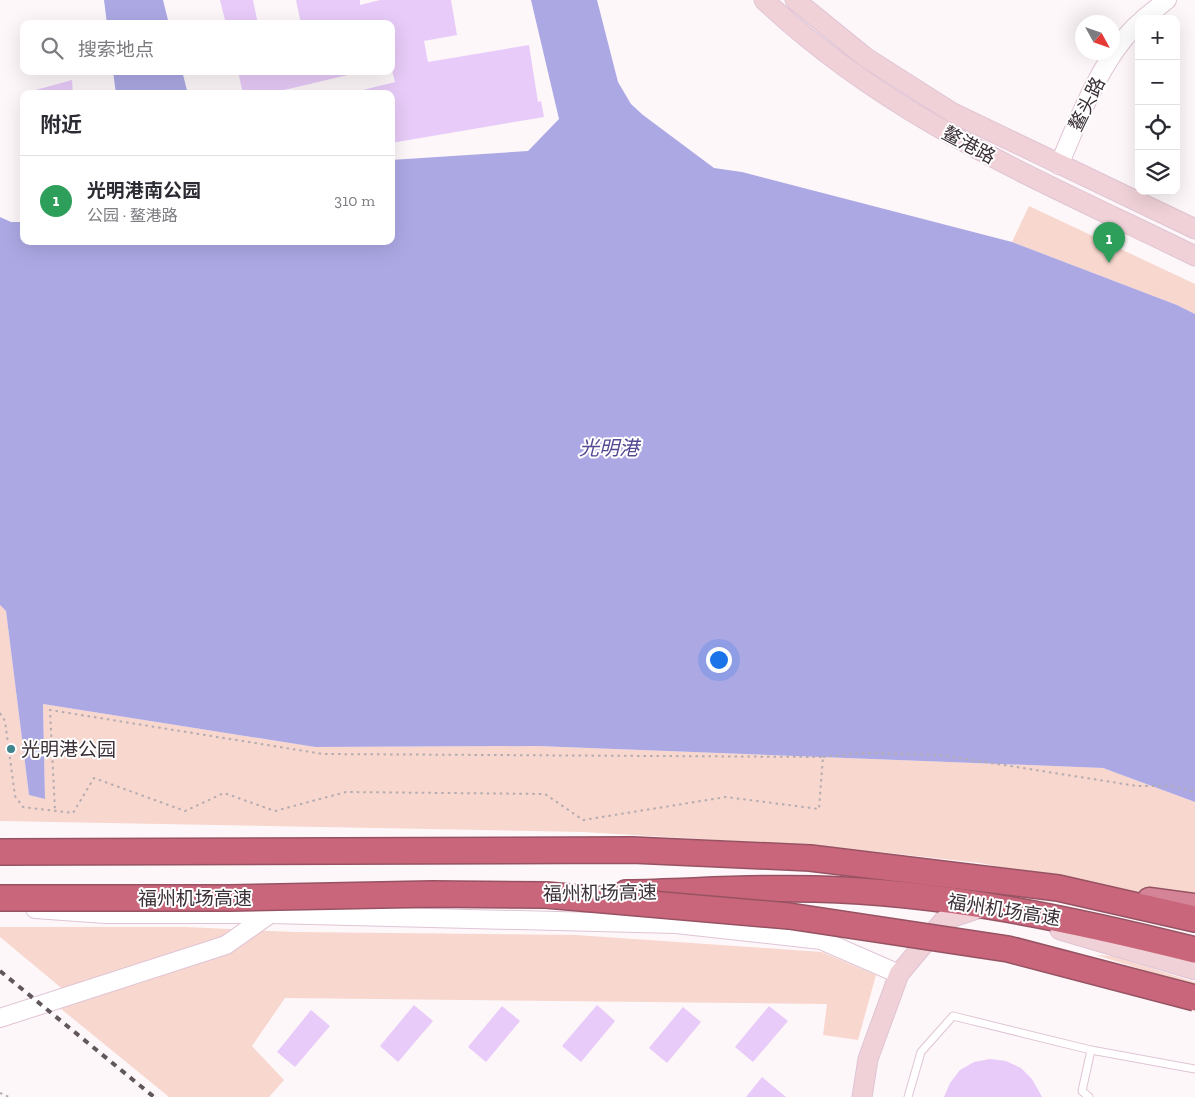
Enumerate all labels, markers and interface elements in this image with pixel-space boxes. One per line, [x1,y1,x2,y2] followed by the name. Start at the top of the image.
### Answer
[1075,15,1120,60] north arrow
[1135,15,1180,195] map controls
[1135,15,1180,60] button: +
[20,20,395,75] search box
[38,34,66,62] icon: search
[78,38,154,61] text: 搜索地点
[1135,60,1180,105] button: −
[1064,73,1110,135] street label: 鳌头路
[1135,105,1180,150] button: locate
[40,112,82,137] text: 附近
[938,121,1000,169] street label: 鳌港路
[1135,150,1180,195] button: layers
[87,179,201,202] text: 光明港南公园
[53,191,59,210] text: 1
[334,191,375,210] text: 310 m
[87,206,178,225] text: 公园 · 鳌港路
[1093,222,1125,263] pin: 1
[579,436,642,460] water label: 光明港
[706,647,732,673] your location
[21,738,116,761] place label: 光明港公园
[5,743,17,755] marker: 光明港公园
[543,881,657,905] street label: 福州机场高速
[138,887,252,910] street label: 福州机场高速
[946,890,1062,930] street label: 福州机场高速

